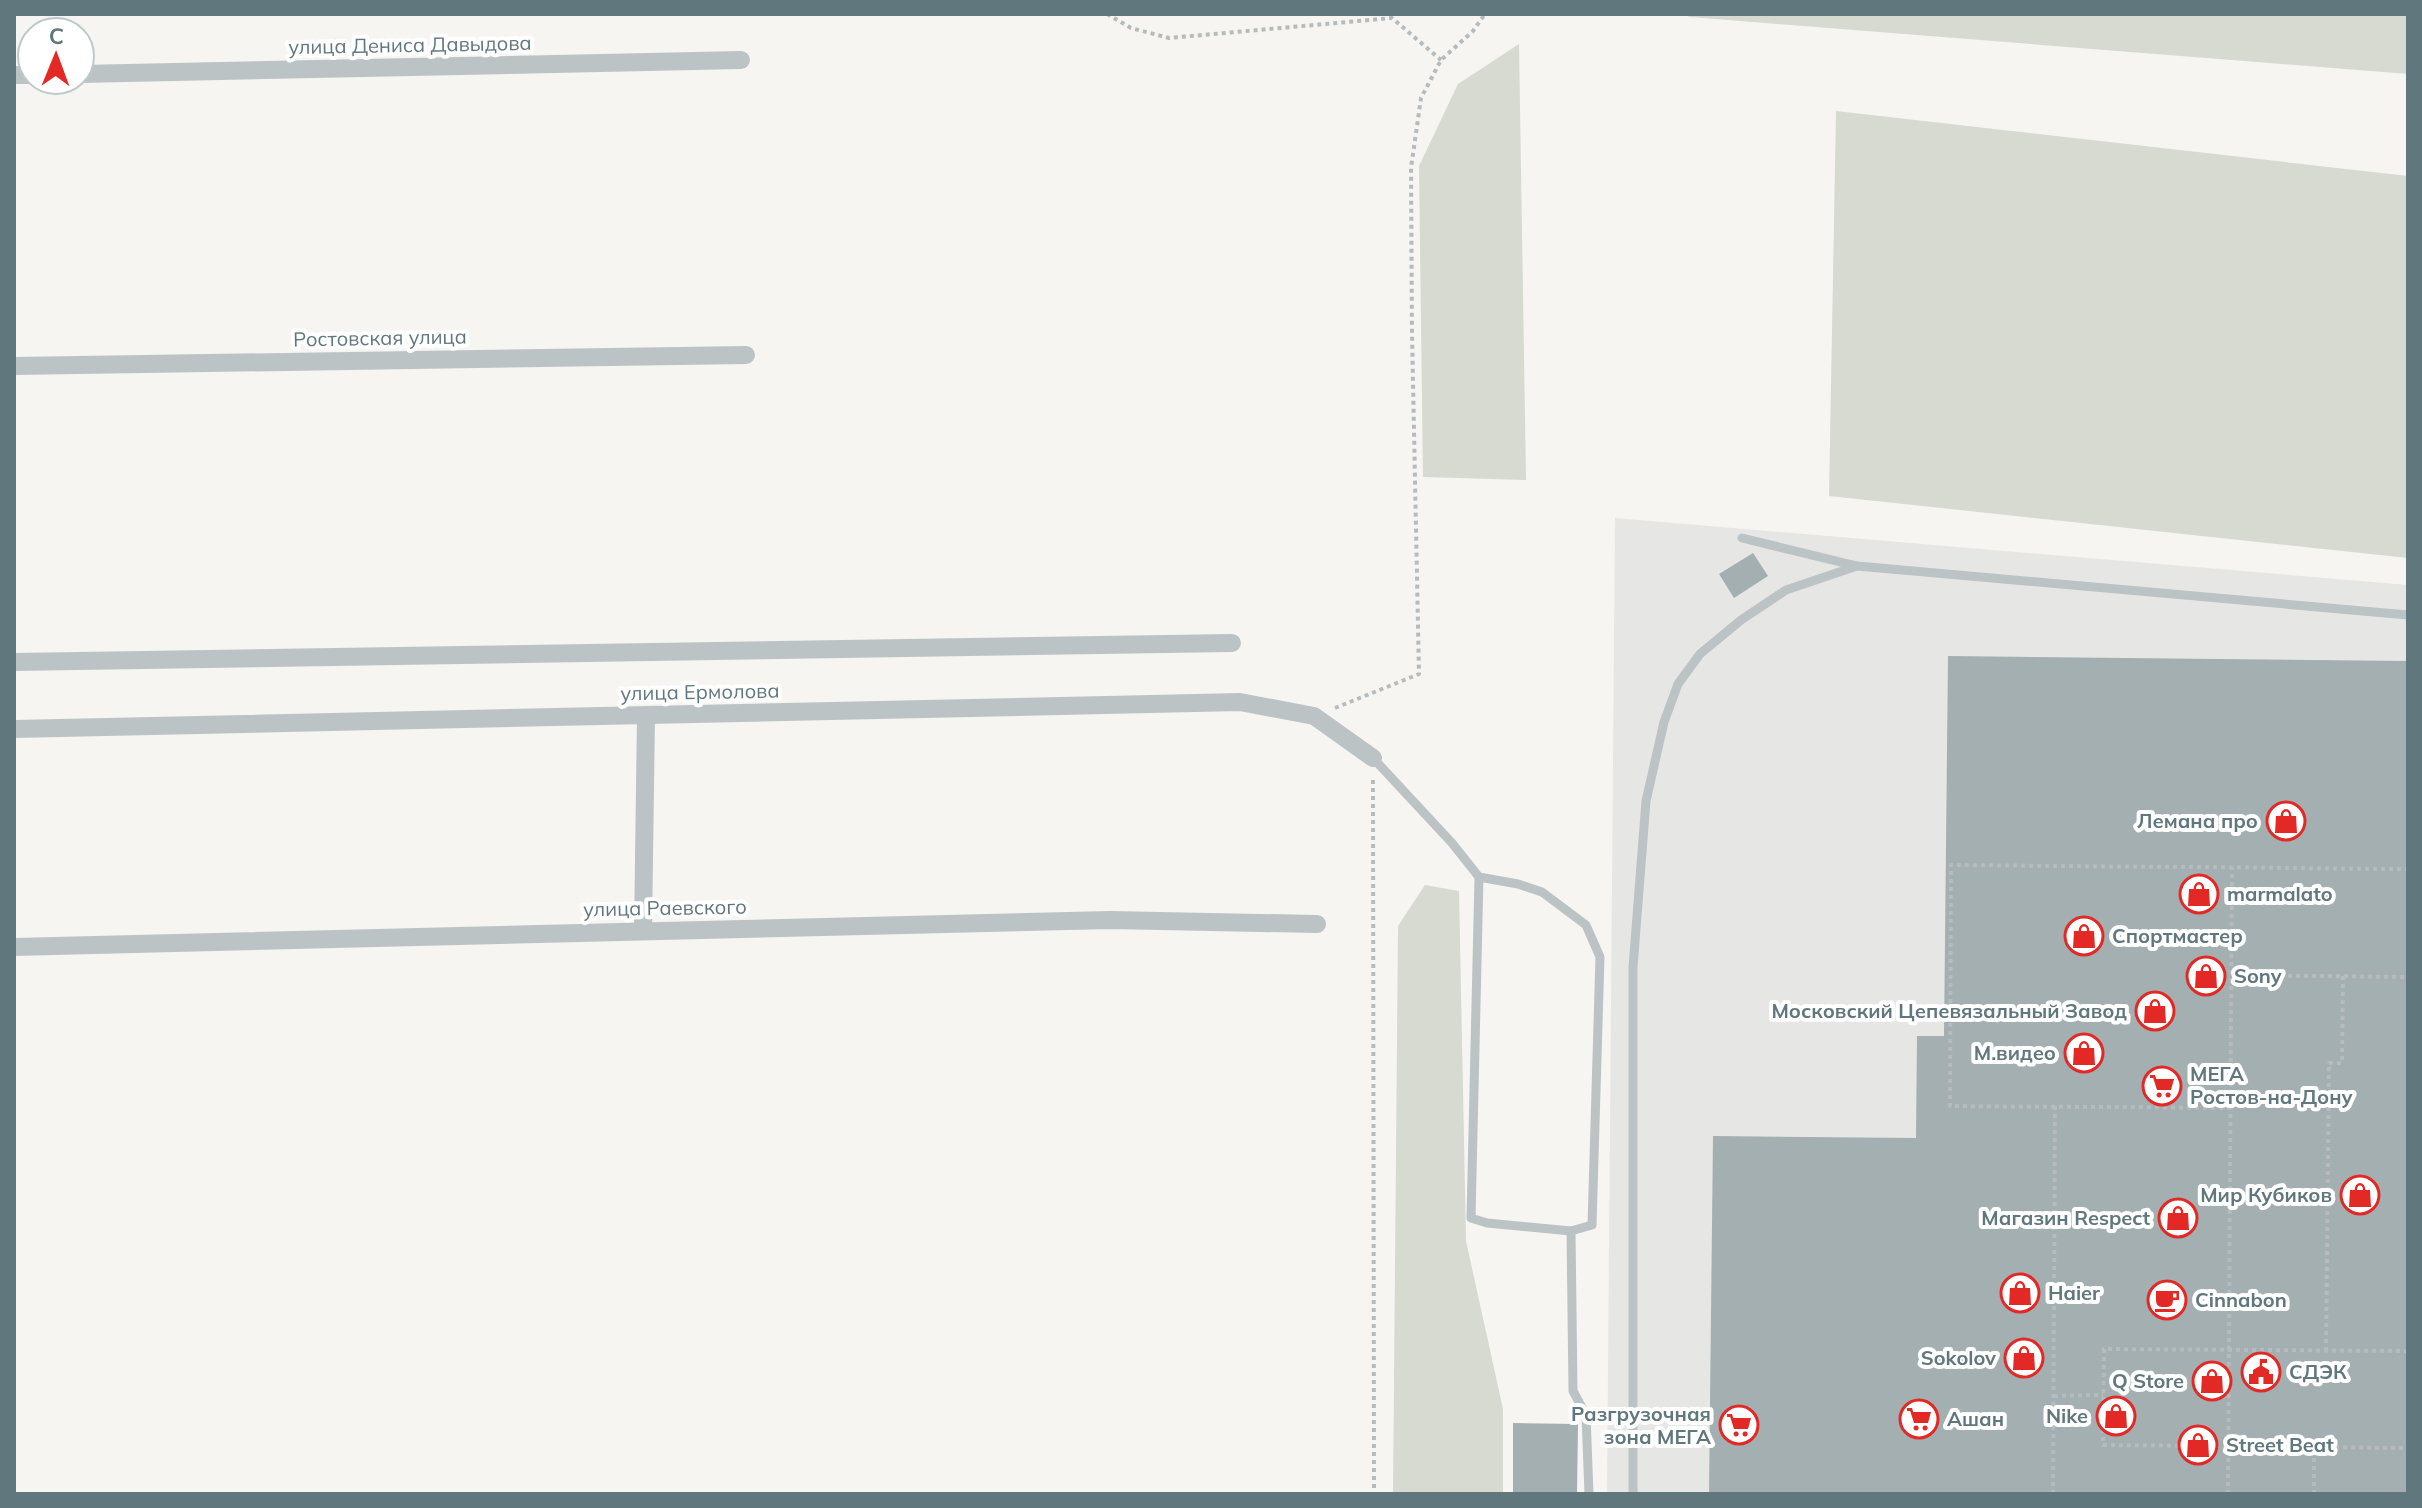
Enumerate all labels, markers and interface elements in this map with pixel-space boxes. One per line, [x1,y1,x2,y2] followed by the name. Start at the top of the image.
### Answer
[16,16,96,96] north arrow
[49,22,64,50] text: С
[288,30,532,59] street label: улица Дениса Давыдова
[293,323,467,352] street label: Ростовская улица
[620,678,780,705] street label: улица Ермолова
[2265,800,2307,842] shop icon: Лемана про
[2137,808,2258,833] place label: Лемана про
[2178,873,2220,915] shop icon: marmalato
[2227,881,2333,906] place label: marmalato
[583,894,747,921] street label: улица Раевского
[2063,915,2105,957] shop icon: Спортмастер
[2112,923,2243,948] place label: Спортмастер
[2185,955,2227,997] shop icon: Sony
[2234,963,2282,988] place label: Sony
[2134,990,2176,1032] shop icon: Московский Цепевязальный Завод
[1771,998,2127,1023] place label: Московский Цепевязальный Завод
[2063,1032,2105,1074] shop icon: М.видео
[1974,1040,2056,1065] place label: М.видео
[2190,1061,2354,1109] place label: МЕГА Ростов-на-Дону
[2141,1065,2183,1107] supermarket icon: МЕГА Ростов-на-Дону
[2339,1174,2381,1216] shop icon: Мир Кубиков
[2200,1182,2332,1207] place label: Мир Кубиков
[2157,1197,2199,1239] shop icon: Магазин Respect
[1981,1205,2150,1230] place label: Магазин Respect
[1999,1272,2041,1314] shop icon: Haier
[2146,1279,2188,1321] cafe icon: Cinnabon
[2048,1280,2100,1305] place label: Haier
[2195,1287,2287,1312] place label: Cinnabon
[2003,1337,2045,1379] shop icon: Sokolov
[1921,1345,1996,1370] place label: Sokolov
[2240,1351,2282,1393] public building icon: СДЭК
[2289,1359,2347,1384] place label: СДЭК
[2191,1360,2233,1402] shop icon: Q Store
[2112,1368,2184,1393] place label: Q Store
[2095,1395,2137,1437] shop icon: Nike
[1898,1398,1940,1440] supermarket icon: Ашан
[1571,1401,1711,1449] place label: Разгрузочная зона МЕГА
[2046,1403,2088,1428] place label: Nike
[1718,1404,1760,1446] supermarket icon: Разгрузочная зона МЕГА
[1947,1406,2004,1431] place label: Ашан
[2177,1424,2219,1466] shop icon: Street Beat
[2226,1432,2334,1457] place label: Street Beat

